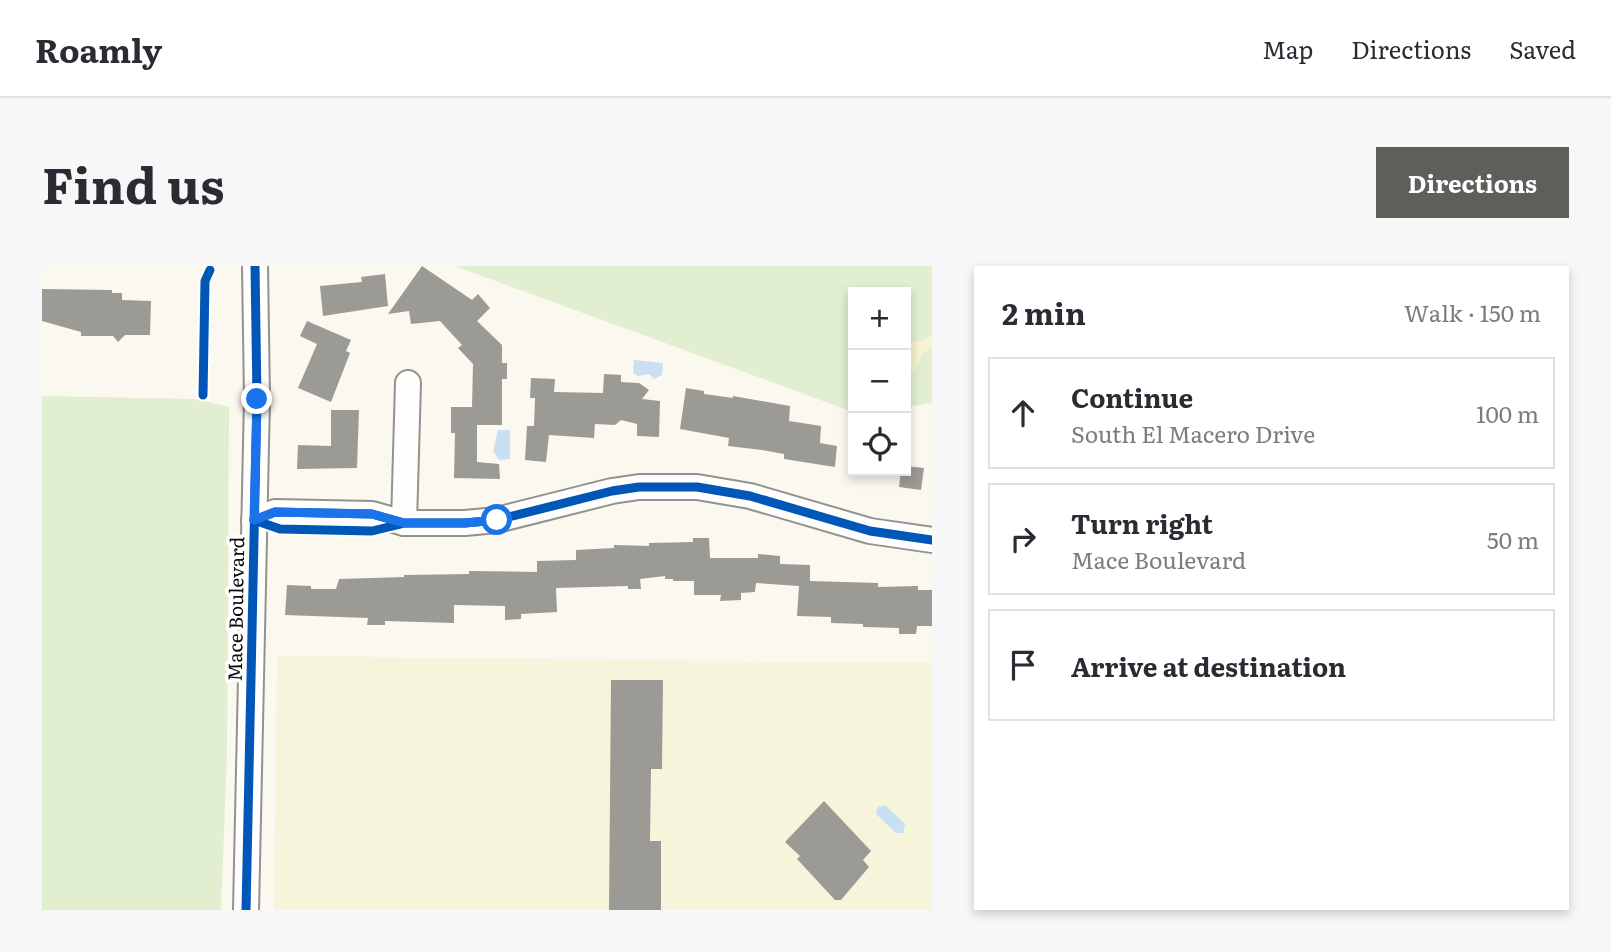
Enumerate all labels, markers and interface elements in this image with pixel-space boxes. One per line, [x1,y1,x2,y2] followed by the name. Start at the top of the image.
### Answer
[35,24,162,73] text: Roamly
[1262,31,1313,66] text: Map
[1351,31,1471,66] text: Directions
[1509,31,1576,66] text: Saved
[42,146,225,219] text: Find us
[1376,147,1569,218] button: Directions
[848,287,911,476] map controls
[848,287,911,350] button: +
[1002,290,1086,334] text: 2 min
[1404,295,1541,329] text: Walk · 150 m
[848,350,911,413] button: −
[1071,377,1193,416] text: Continue
[241,383,272,414] route end
[1004,394,1042,432] icon: ahead
[1476,396,1539,430] text: 100 m
[848,413,911,476] button: locate
[1071,416,1315,450] text: South El Macero Drive
[1071,503,1213,542] text: Turn right
[481,504,512,535] route start
[1004,520,1042,558] icon: right
[1487,522,1539,556] text: 50 m
[220,536,250,682] street label: Mace Boulevard
[1071,542,1246,576] text: Mace Boulevard
[1004,646,1042,684] icon: arrive
[1071,646,1346,685] text: Arrive at destination

